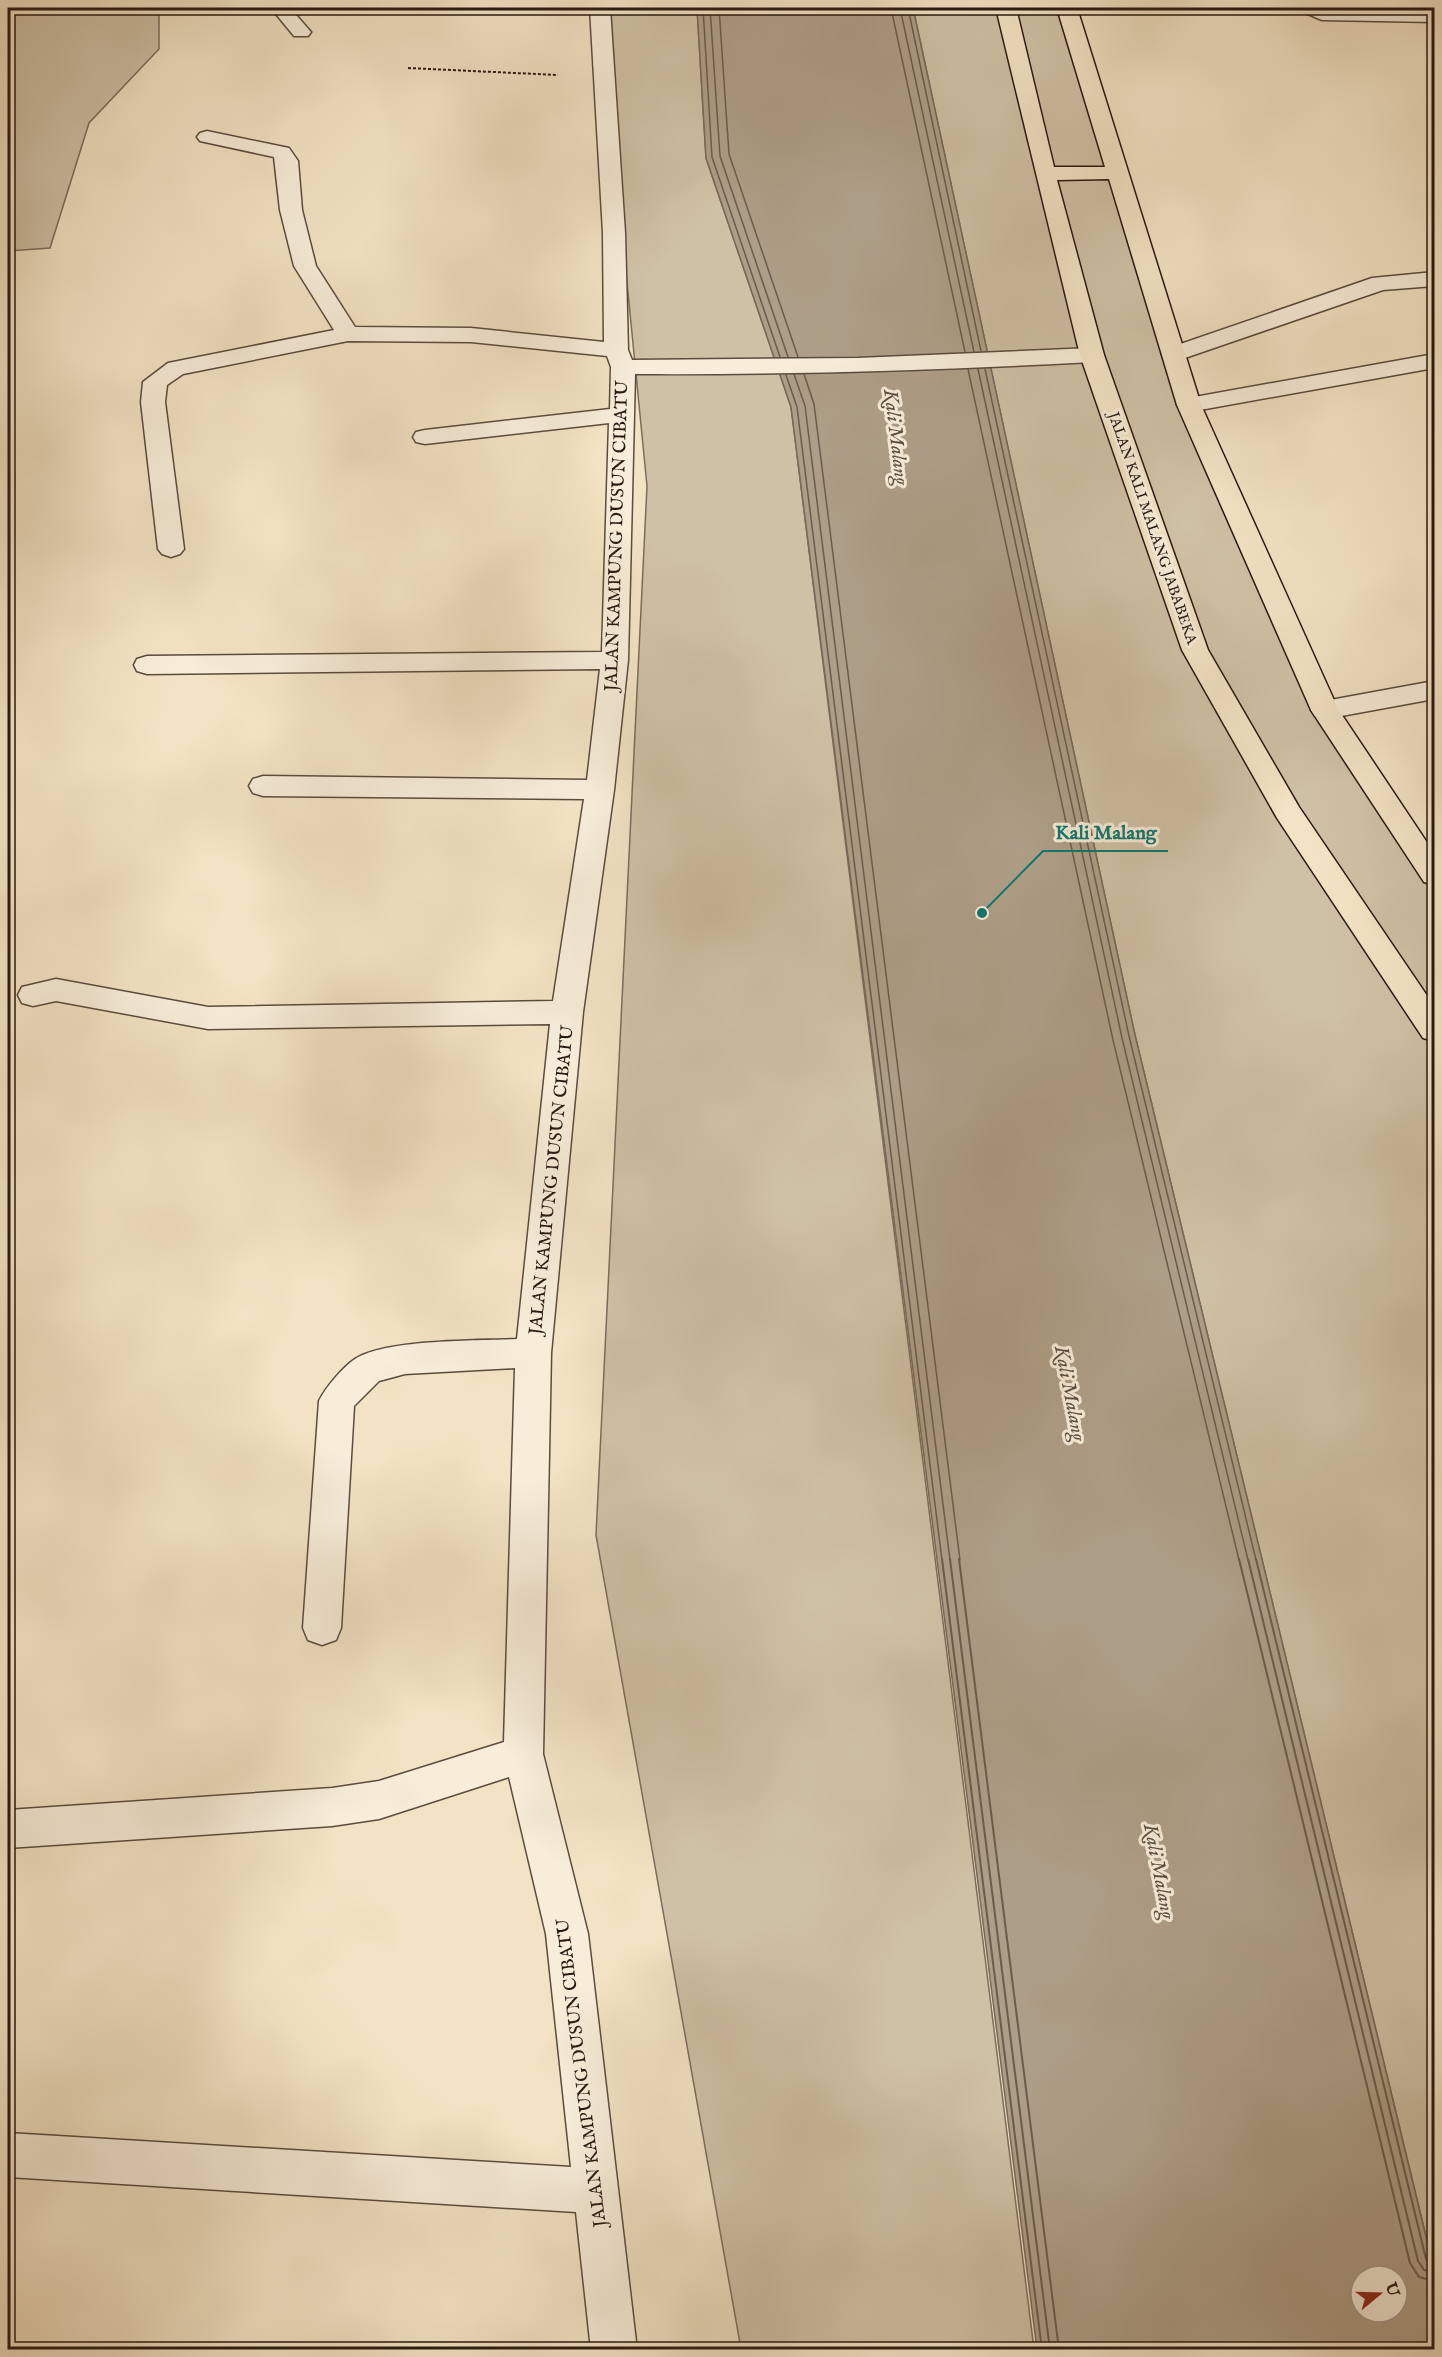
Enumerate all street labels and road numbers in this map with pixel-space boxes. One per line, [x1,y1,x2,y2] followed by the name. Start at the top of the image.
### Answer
[601,380,634,694] street label: JALAN KAMPUNG DUSUN CIBATU
[1103,408,1202,648] street label: JALAN KALI MALANG JABABEKA
[525,1024,580,1338] street label: JALAN KAMPUNG DUSUN CIBATU
[552,1916,613,2230] street label: JALAN KAMPUNG DUSUN CIBATU

